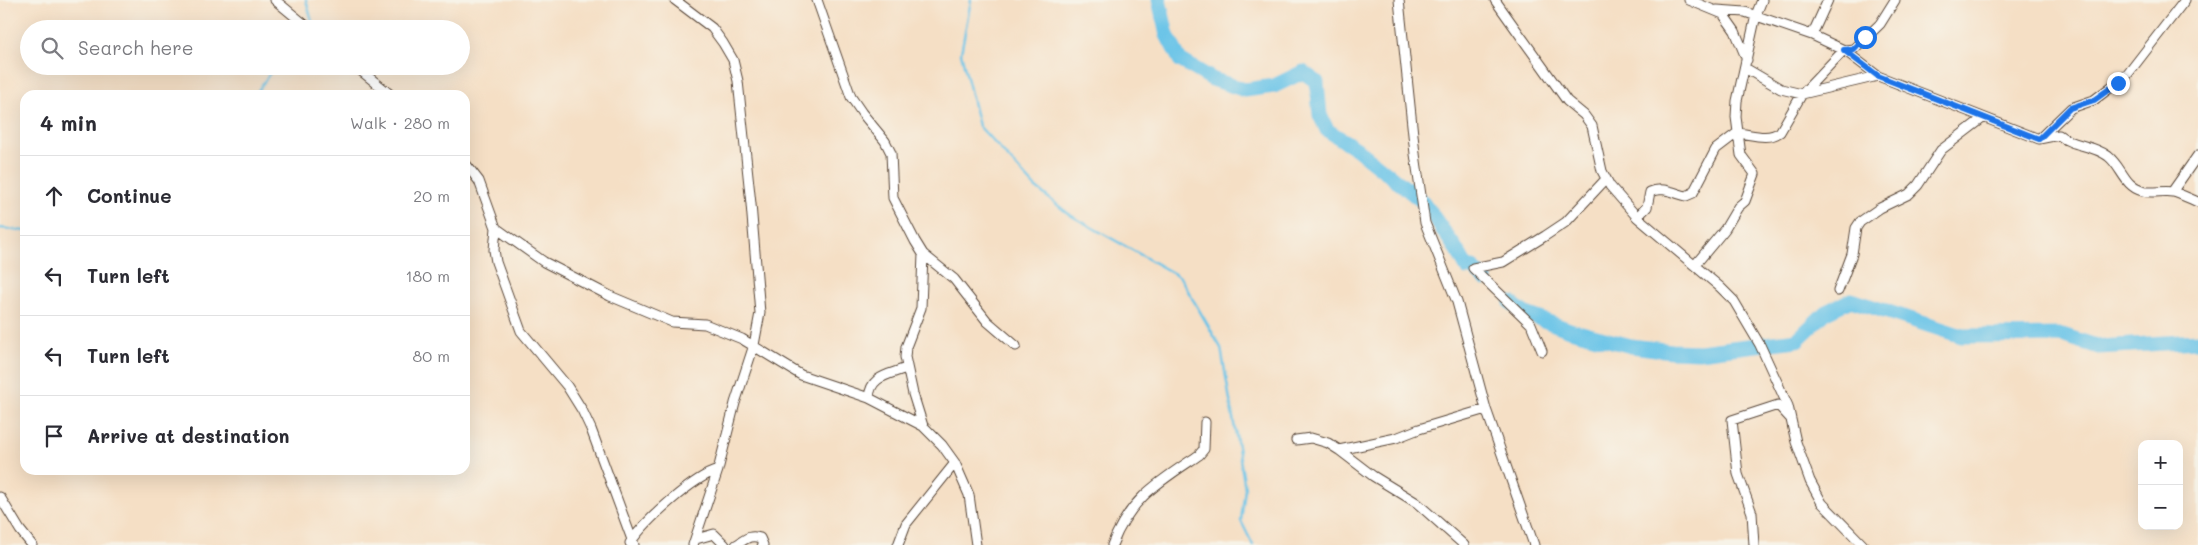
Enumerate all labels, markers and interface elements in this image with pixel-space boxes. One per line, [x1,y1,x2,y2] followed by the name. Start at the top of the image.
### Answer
[20,20,470,75] search box
[1854,26,1877,49] route start
[38,34,66,62] icon: search
[78,35,194,60] text: Search here
[2107,72,2130,95] route end
[40,109,97,136] text: 4 min
[350,112,450,133] text: Walk · 280 m
[40,182,68,210] icon: ahead
[87,183,172,208] text: Continue
[413,185,450,206] text: 20 m
[40,262,68,290] icon: left
[87,263,170,288] text: Turn left
[405,265,450,286] text: 180 m
[40,342,68,370] icon: left
[87,343,170,368] text: Turn left
[413,345,450,366] text: 80 m
[40,422,68,450] icon: arrive
[87,423,290,448] text: Arrive at destination
[2138,440,2183,530] map controls
[2138,440,2183,485] button: +
[2138,485,2183,530] button: −

